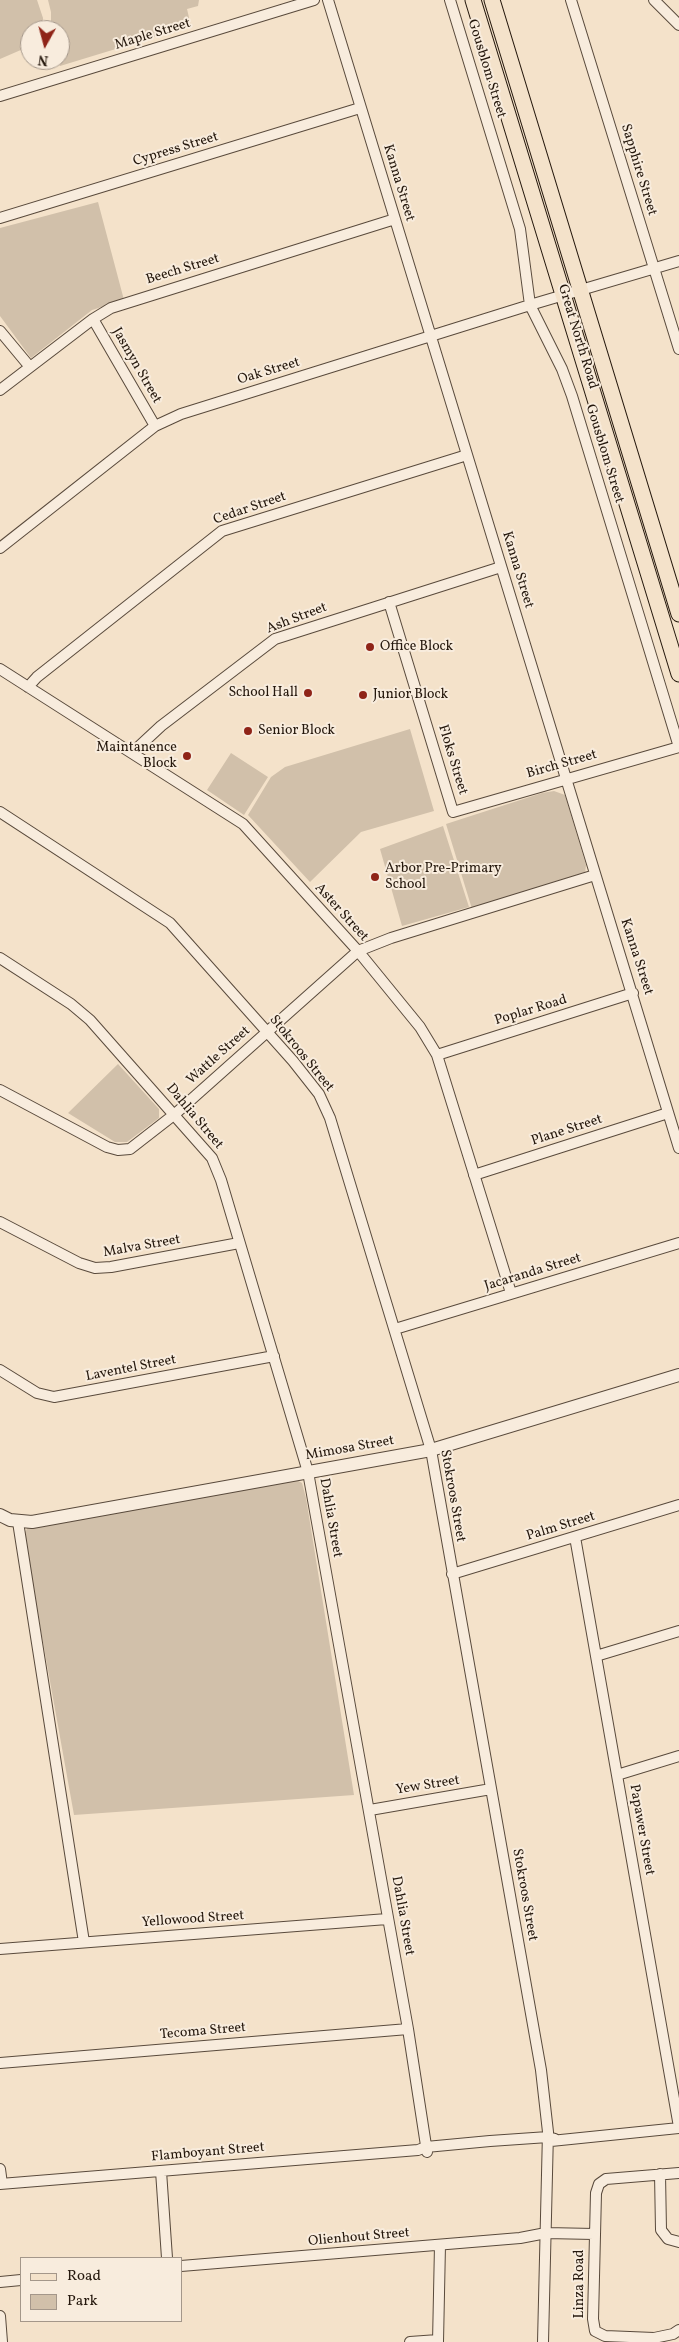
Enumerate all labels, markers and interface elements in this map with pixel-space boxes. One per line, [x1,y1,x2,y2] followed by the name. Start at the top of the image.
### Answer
[113,16,193,54] street label: Maple Street
[463,17,509,121] street label: Gousblom Street
[20,20,70,70] north arrow
[37,49,49,69] text: N
[616,122,660,218] street label: Sapphire Street
[131,129,221,171] street label: Cypress Street
[378,142,418,224] street label: Kanna Street
[144,251,222,289] street label: Beech Street
[553,283,601,391] street label: Great North Road
[108,325,164,407] street label: Jasmyn Street
[236,355,302,389] street label: Oak Street
[581,402,627,506] street label: Gousblom Street
[211,489,289,529] street label: Cedar Street
[497,529,537,611] street label: Kanna Street
[264,600,330,638] street label: Ash Street
[380,639,453,655] place label: Office Block
[364,641,376,653] marker: Office Block
[228,685,298,701] place label: School Hall
[302,687,314,699] marker: School Hall
[373,687,448,703] place label: Junior Block
[357,689,369,701] marker: Junior Block
[258,723,335,739] place label: Senior Block
[433,723,471,797] street label: Floks Street
[242,725,254,737] marker: Senior Block
[96,740,177,772] place label: Maintanence Block
[525,747,599,783] street label: Birch Street
[181,750,193,762] marker: Maintanence Block
[385,861,502,894] place label: Arbor Pre-Primary School
[369,871,381,883] marker: Arbor Pre-Primary School
[310,880,372,946] street label: Aster Street
[616,917,656,997] street label: Kanna Street
[493,992,569,1030] street label: Poplar Road
[265,1012,337,1096] street label: Stokroos Street
[184,1023,254,1089] street label: Wattle Street
[162,1081,226,1153] street label: Dahlia Street
[529,1112,605,1150] street label: Plane Street
[102,1232,182,1262] street label: Malva Street
[483,1250,583,1296] street label: Jacaranda Street
[84,1352,178,1386] street label: Laventel Street
[304,1433,396,1465] street label: Mimosa Street
[436,1448,468,1544] street label: Stokroos Street
[315,1477,345,1559] street label: Dahlia Street
[525,1509,597,1545] street label: Palm Street
[395,1773,461,1799] street label: Yew Street
[625,1783,657,1877] street label: Papawer Street
[508,1847,540,1943] street label: Stokroos Street
[387,1875,417,1957] street label: Dahlia Street
[141,1908,245,1932] street label: Yellowood Street
[159,2020,247,2044] street label: Tecoma Street
[151,2140,265,2166] street label: Flamboyant Street
[308,2225,410,2251] street label: Olienhout Street
[572,2250,588,2318] street label: Linza Road
[20,2257,182,2322] legend
[67,2266,101,2287] text: Road
[67,2291,98,2312] text: Park

